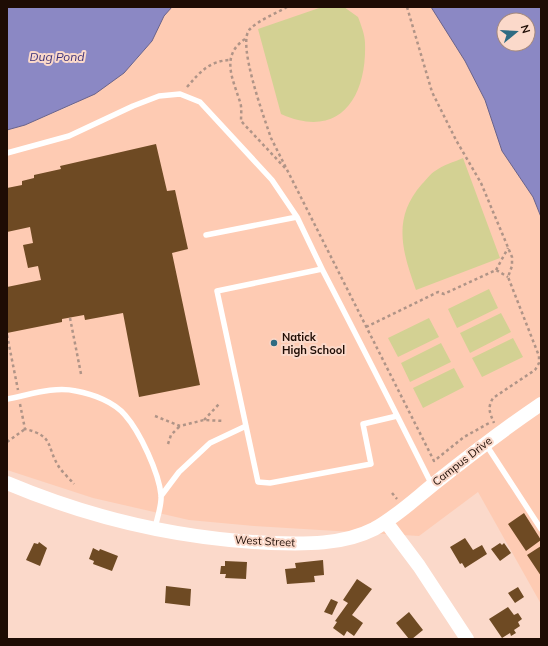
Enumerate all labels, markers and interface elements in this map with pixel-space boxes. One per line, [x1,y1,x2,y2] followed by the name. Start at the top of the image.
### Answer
[496,12,536,52] north arrow
[518,23,533,35] text: N
[30,49,85,64] water label: Dug Pond
[282,330,345,357] place label: Natick High School
[269,338,279,348] marker: Natick High School
[430,433,494,489] street label: Campus Drive
[235,532,296,550] street label: West Street

